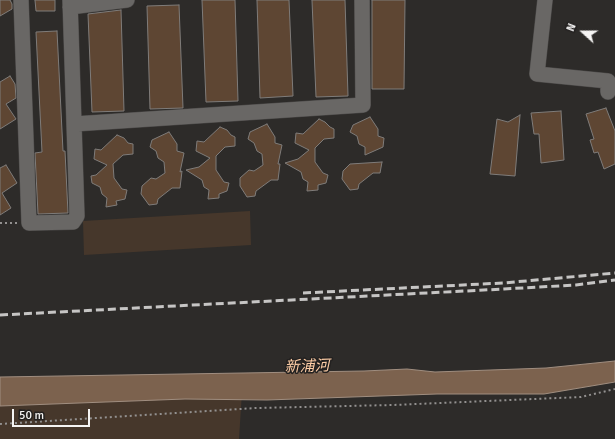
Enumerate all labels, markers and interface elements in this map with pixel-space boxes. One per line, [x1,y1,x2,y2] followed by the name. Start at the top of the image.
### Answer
[563,12,603,52] north arrow
[564,22,579,33] text: N
[284,357,330,377] water label: 新浦河
[14,401,92,427] scale bar
[19,408,44,423] text: 50 m

